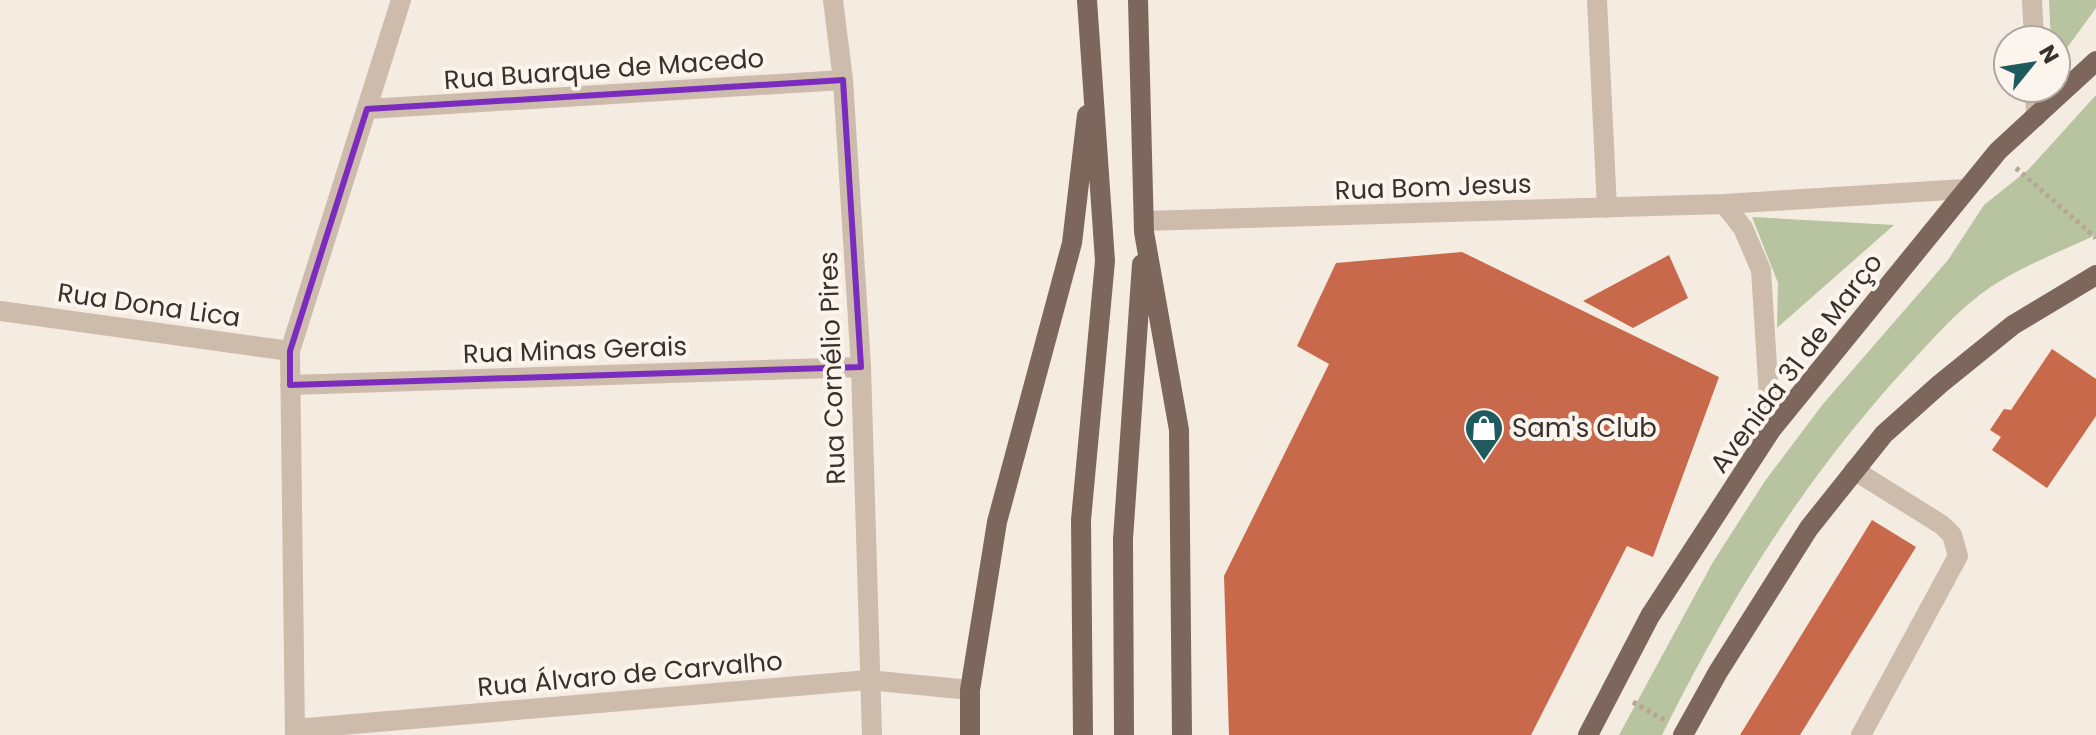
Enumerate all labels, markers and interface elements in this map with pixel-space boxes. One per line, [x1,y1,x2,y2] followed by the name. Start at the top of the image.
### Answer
[1992,24,2072,104] north arrow
[2031,39,2066,69] text: N
[443,40,765,98] street label: Rua Buarque de Macedo
[1334,166,1532,208] street label: Rua Bom Jesus
[1701,246,1891,480] street label: Avenida 31 de Março
[810,251,854,485] street label: Rua Cornélio Pires
[55,274,243,336] street label: Rua Dona Lica
[462,328,688,372] street label: Rua Minas Gerais
[1463,407,1505,462] shop icon: Sam's Club
[1512,410,1657,446] place label: Sam's Club
[476,643,784,705] street label: Rua Álvaro de Carvalho

